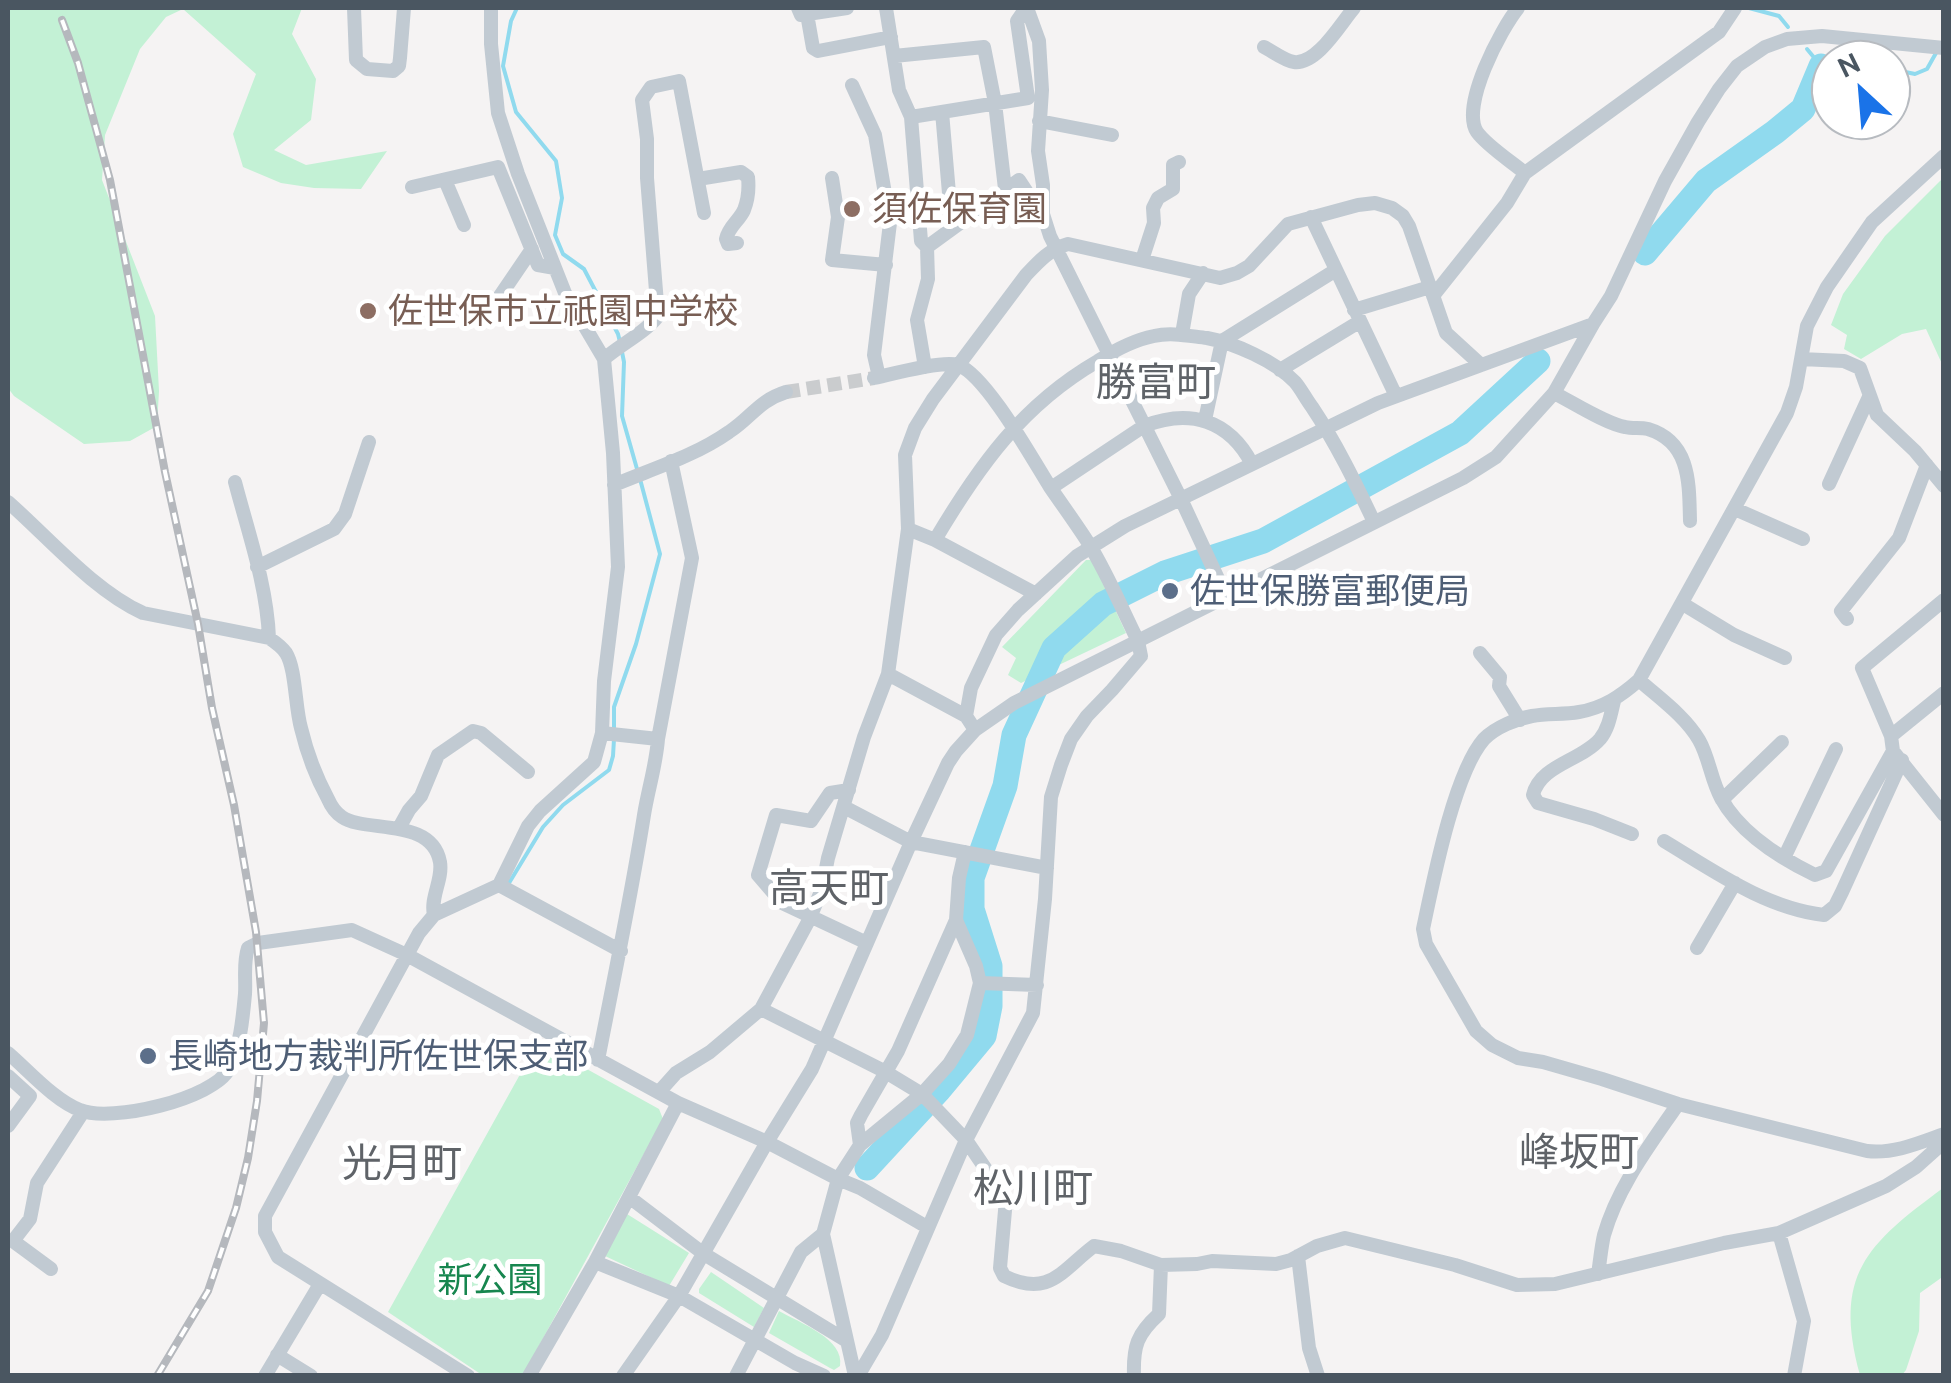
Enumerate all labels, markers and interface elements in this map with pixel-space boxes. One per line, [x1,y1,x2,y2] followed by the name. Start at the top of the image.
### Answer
[1811,40,1911,140] north arrow
[1832,46,1865,83] text: N
[872,188,1047,230] place label: 須佐保育園
[841,198,863,220] marker: 須佐保育園
[388,290,738,332] place label: 佐世保市立祇園中学校
[357,300,379,322] marker: 佐世保市立祇園中学校
[1096,359,1216,407] district label: 勝富町
[1190,570,1470,612] place label: 佐世保勝富郵便局
[1159,580,1181,602] marker: 佐世保勝富郵便局
[769,865,889,913] district label: 高天町
[168,1035,588,1077] place label: 長崎地方裁判所佐世保支部
[137,1045,159,1067] marker: 長崎地方裁判所佐世保支部
[1519,1129,1639,1177] district label: 峰坂町
[342,1140,462,1188] district label: 光月町
[973,1165,1093,1213] district label: 松川町
[438,1259,542,1301] park label: 新公園

